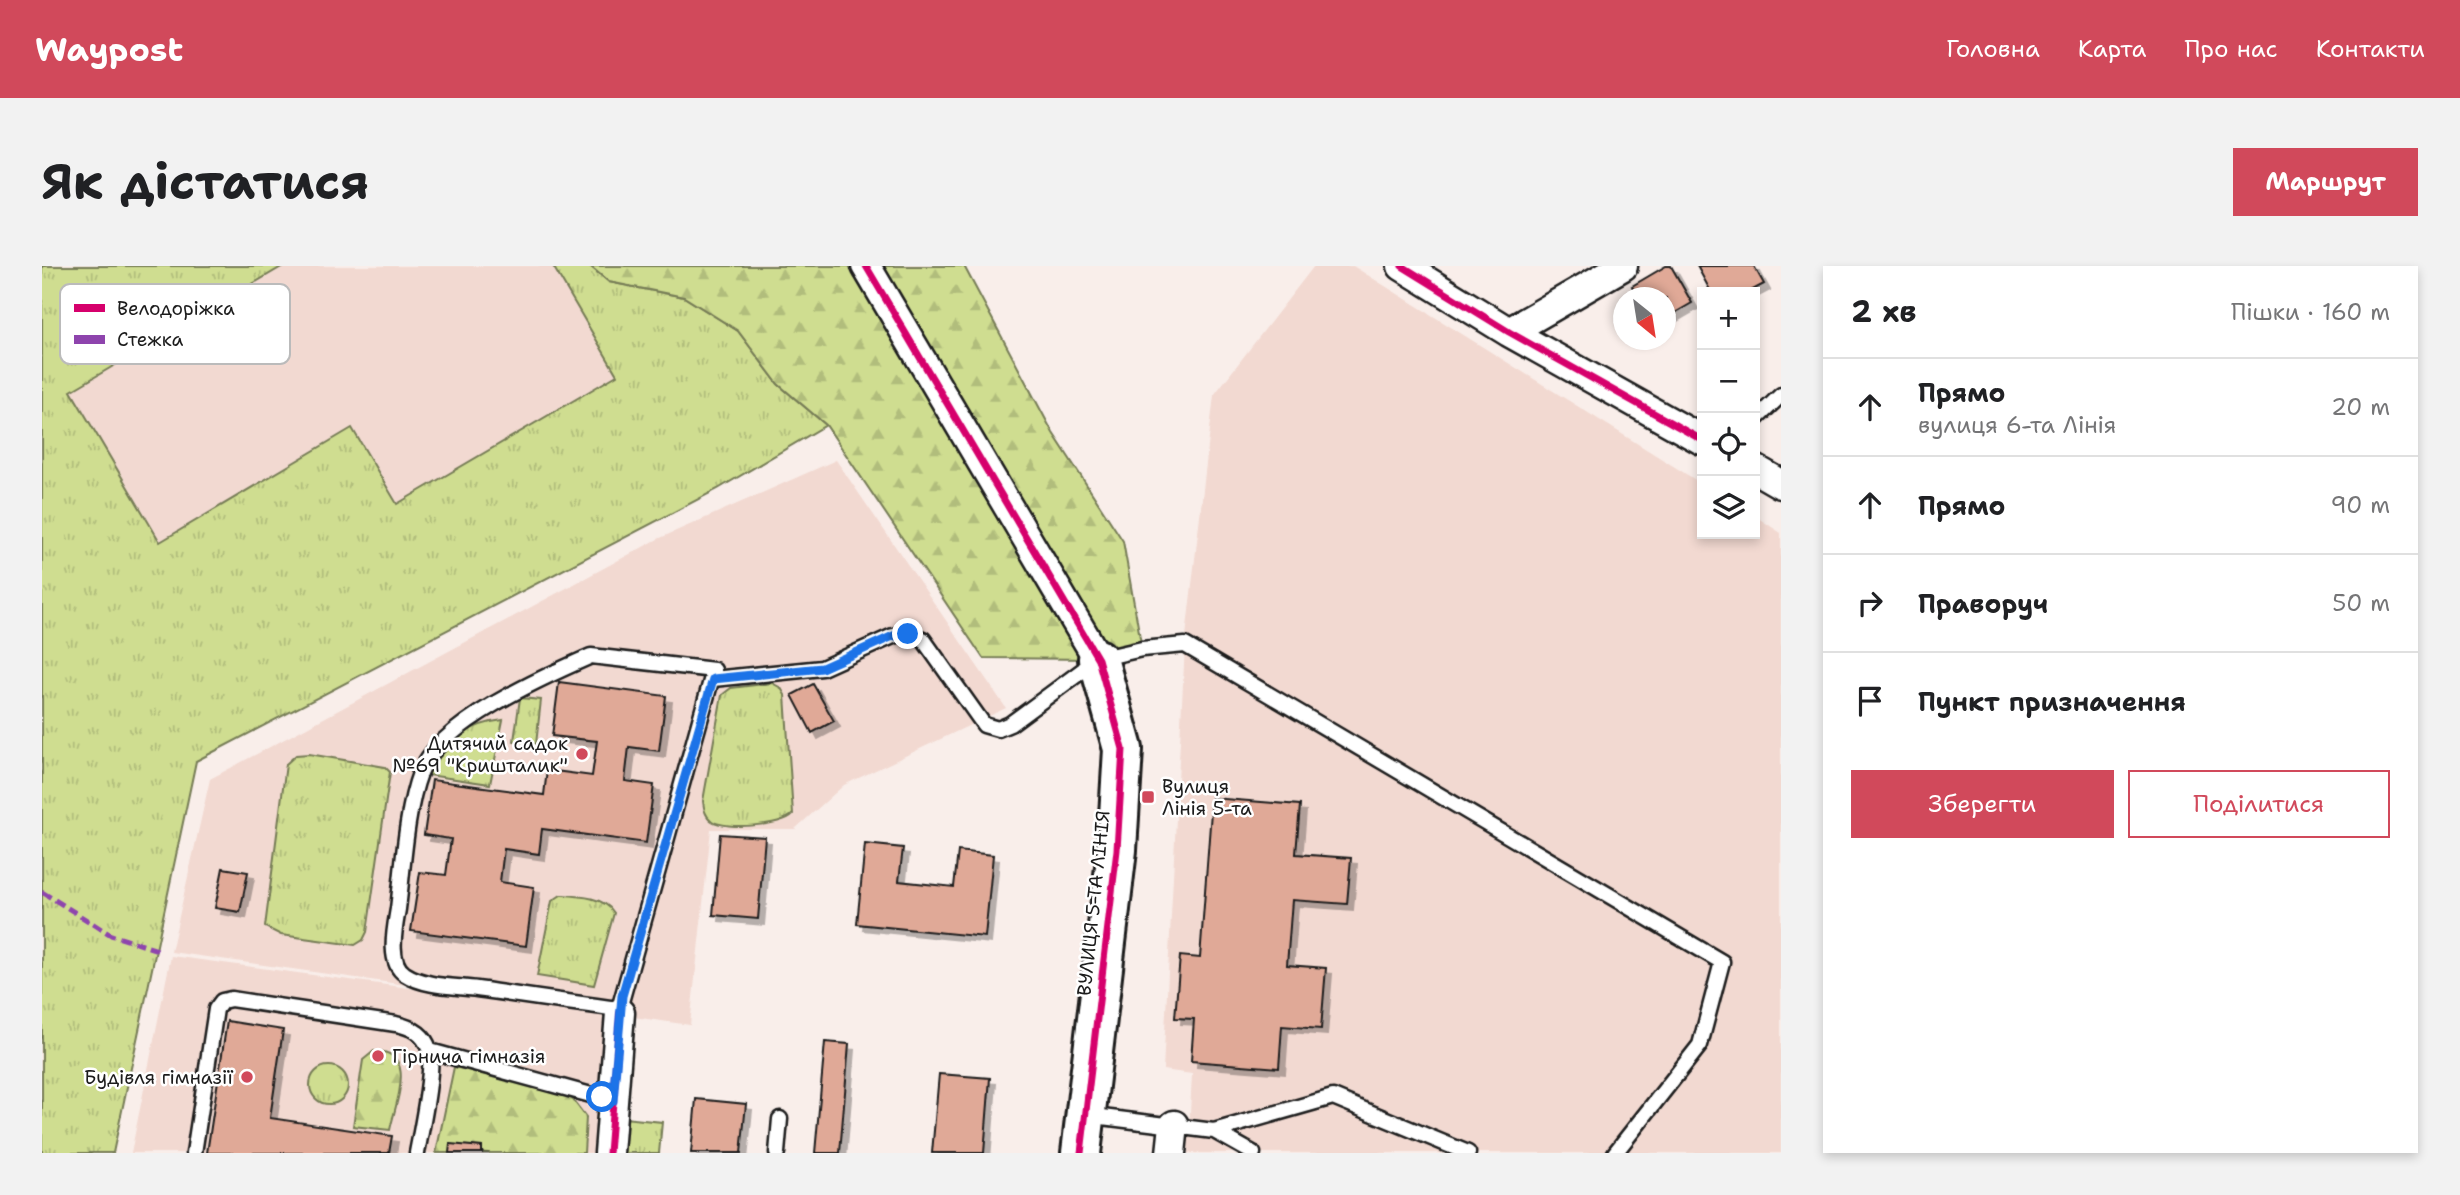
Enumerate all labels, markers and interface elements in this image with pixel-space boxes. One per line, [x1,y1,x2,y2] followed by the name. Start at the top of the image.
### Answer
[35,27,183,72] text: Waypost
[1946,33,2040,65] text: Головна
[2078,33,2147,65] text: Карта
[2185,33,2278,65] text: Про нас
[2316,33,2425,65] text: Контакти
[2233,148,2418,216] button: Маршрут
[42,149,369,215] text: Як дістатися
[60,284,290,364] legend
[1613,287,1676,350] north arrow
[1697,287,1760,539] map controls
[1697,287,1760,350] button: +
[1851,291,1916,332] text: 2 хв
[117,296,235,321] text: Велодоріжка
[2231,297,2390,327] text: Пішки · 160 m
[117,327,184,352] text: Стежка
[1697,350,1760,413] button: −
[1918,375,2006,410] text: Прямо
[1851,388,1889,426] icon: ahead
[2331,392,2390,422] text: 20 m
[1918,410,2116,440] text: вулиця 6-та Лінія
[1697,413,1760,476] button: locate
[1697,476,1760,539] button: layers
[1851,486,1889,524] icon: ahead
[1918,488,2006,523] text: Прямо
[2330,490,2390,520] text: 90 m
[1851,584,1889,622] icon: right
[1918,586,2048,621] text: Праворуч
[2332,588,2390,618] text: 50 m
[892,618,923,649] route end
[1851,682,1889,720] icon: arrive
[1918,684,2186,719] text: Пункт призначення
[392,731,568,778] place label: Дитячий садок №69 "Кришталик"
[574,746,590,762] marker: Дитячий садок №69 "Кришталик"
[1851,770,2114,838] button: Зберегти
[2128,770,2390,838] button: Поділитися
[1162,774,1252,821] place label: Вулиця Лінія 5-та
[1140,789,1156,805] marker: Вулиця Лінія 5-та
[1071,809,1116,997] street label: ВУЛИЦЯ 5-ТА ЛІНІЯ
[392,1044,545,1069] place label: Гірнича гімназія
[370,1048,386,1064] marker: Гірнича гімназія
[84,1065,234,1090] place label: Будівля гімназії
[239,1069,255,1085] marker: Будівля гімназії
[586,1081,617,1112] route start

